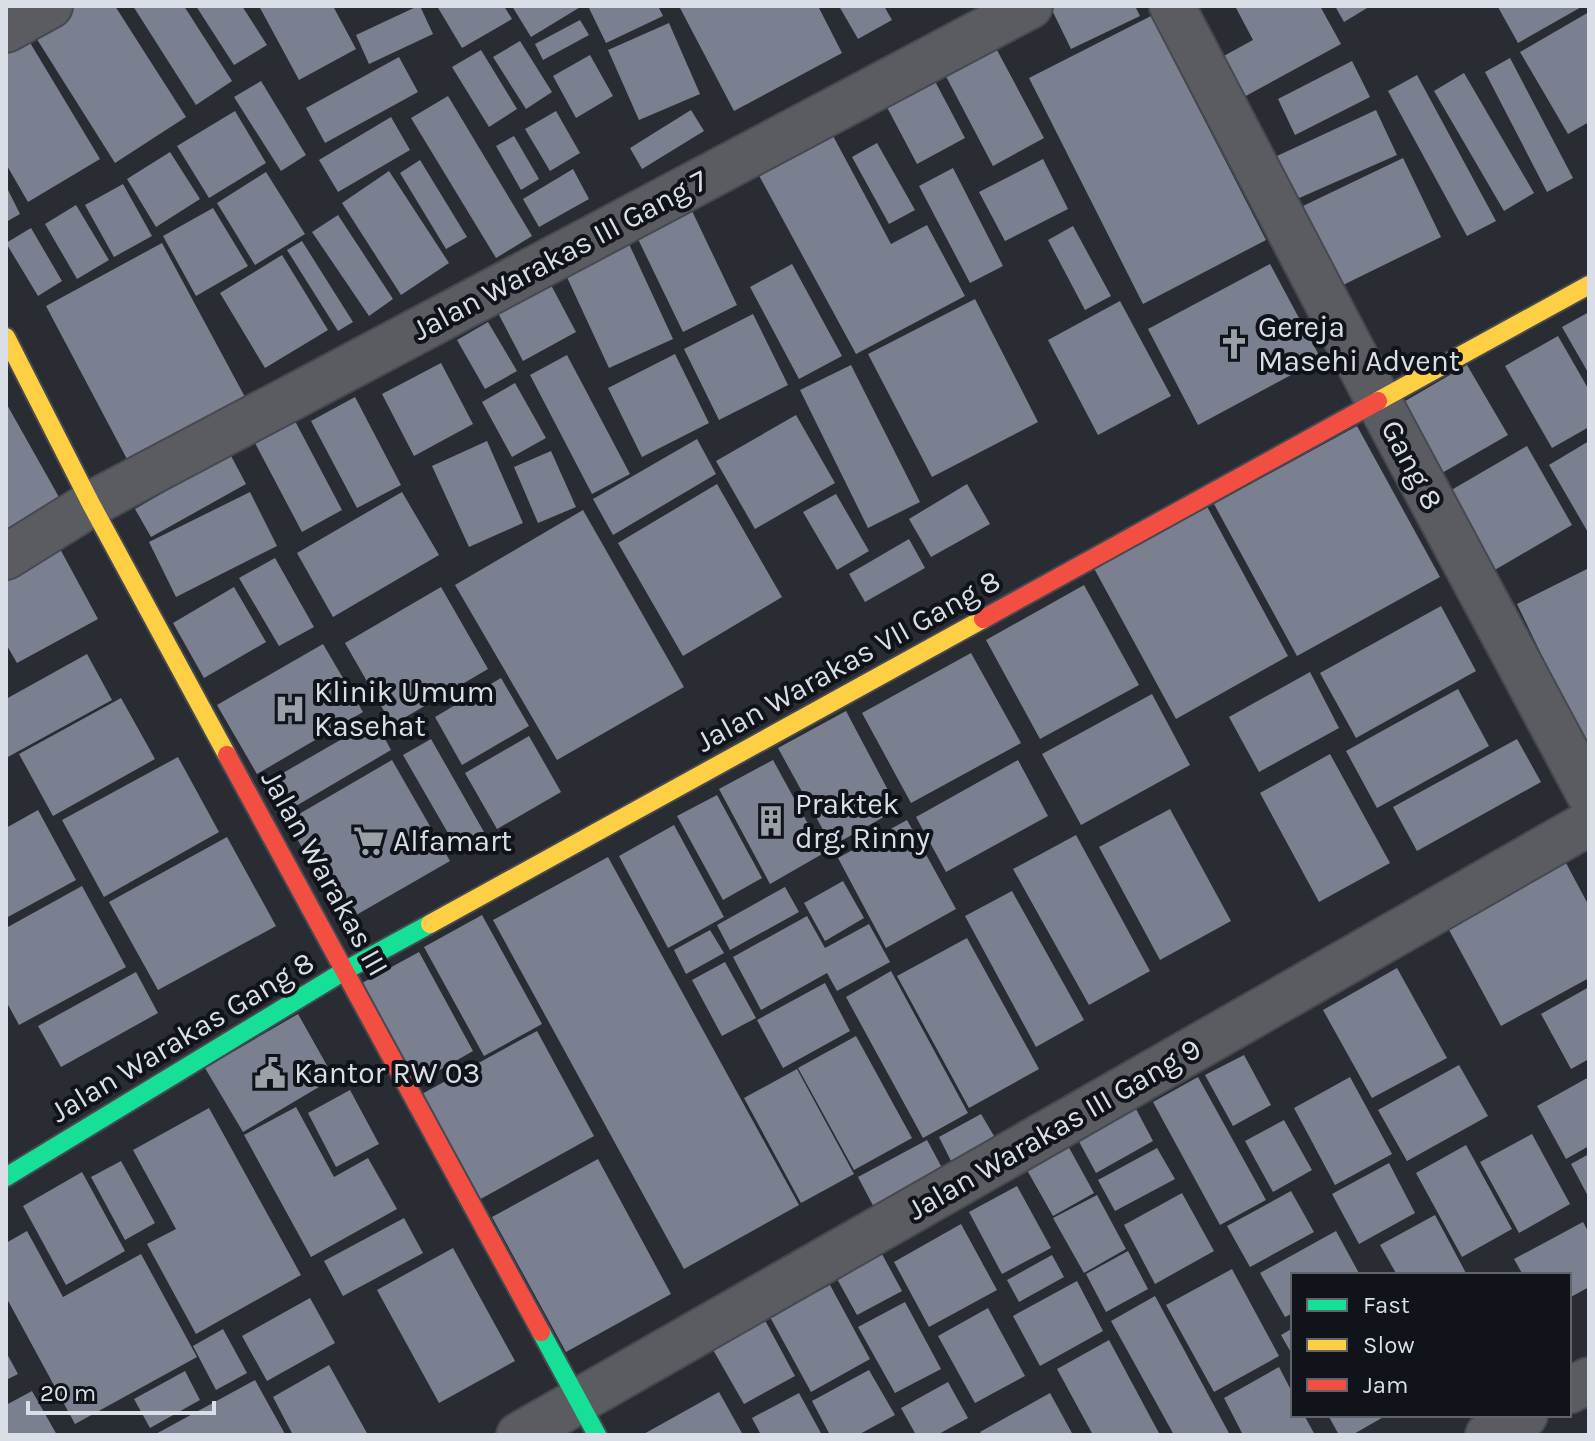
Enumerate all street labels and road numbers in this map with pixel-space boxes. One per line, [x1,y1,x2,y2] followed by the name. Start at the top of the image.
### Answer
[406,162,714,348] street label: Jalan Warakas III Gang 7
[1373,414,1451,516] street label: Gang 8
[690,562,1006,760] street label: Jalan Warakas VII Gang 8
[253,764,397,982] street label: Jalan Warakas III
[44,944,320,1130] street label: Jalan Warakas Gang 8
[901,1030,1207,1228] street label: Jalan Warakas III Gang 9

